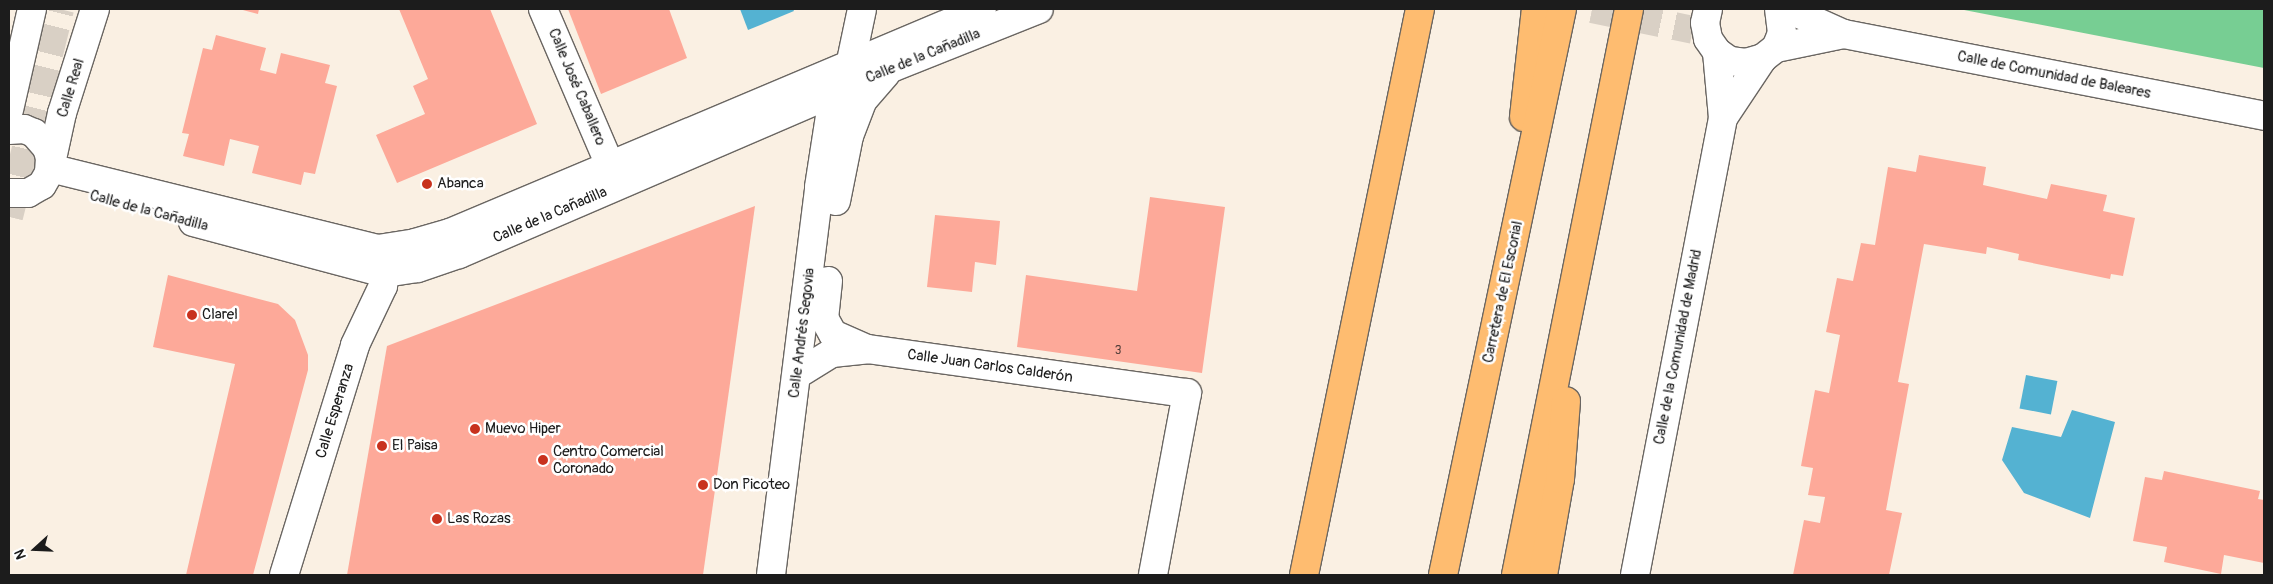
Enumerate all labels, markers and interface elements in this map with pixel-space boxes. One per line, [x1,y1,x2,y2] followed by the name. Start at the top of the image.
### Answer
[863,25,983,87] street label: Calle de la Cañadilla
[544,26,610,148] street label: Calle José Caballero
[1956,47,2152,103] street label: Calle de Comunidad de Baleares
[54,56,88,120] street label: Calle Real
[437,175,484,193] place label: Abanca
[421,178,433,190] marker: Abanca
[490,183,610,247] street label: Calle de la Cañadilla
[88,187,210,235] street label: Calle de la Cañadilla
[1479,219,1527,365] street label: Carretera de El Escorial
[1650,248,1706,446] street label: Calle de la Comunidad de Madrid
[785,267,819,399] street label: Calle Andrés Segovia
[202,306,238,324] place label: Clarel
[186,309,198,321] marker: Clarel
[1115,344,1121,358] house number: 3
[906,345,1074,387] street label: Calle Juan Carlos Calderón
[312,361,358,461] street label: Calle Esperanza
[485,420,561,438] place label: Muevo Hiper
[469,423,481,435] marker: Muevo Hiper
[392,437,438,455] place label: El Paisa
[376,440,388,452] marker: El Paisa
[553,442,664,477] place label: Centro Comercial Coronado
[537,454,549,466] marker: Centro Comercial Coronado
[713,476,790,494] place label: Don Picoteo
[697,479,709,491] marker: Don Picoteo
[447,510,511,528] place label: Las Rozas
[431,513,443,525] marker: Las Rozas
[10,524,60,574] north arrow
[11,547,30,562] text: N

